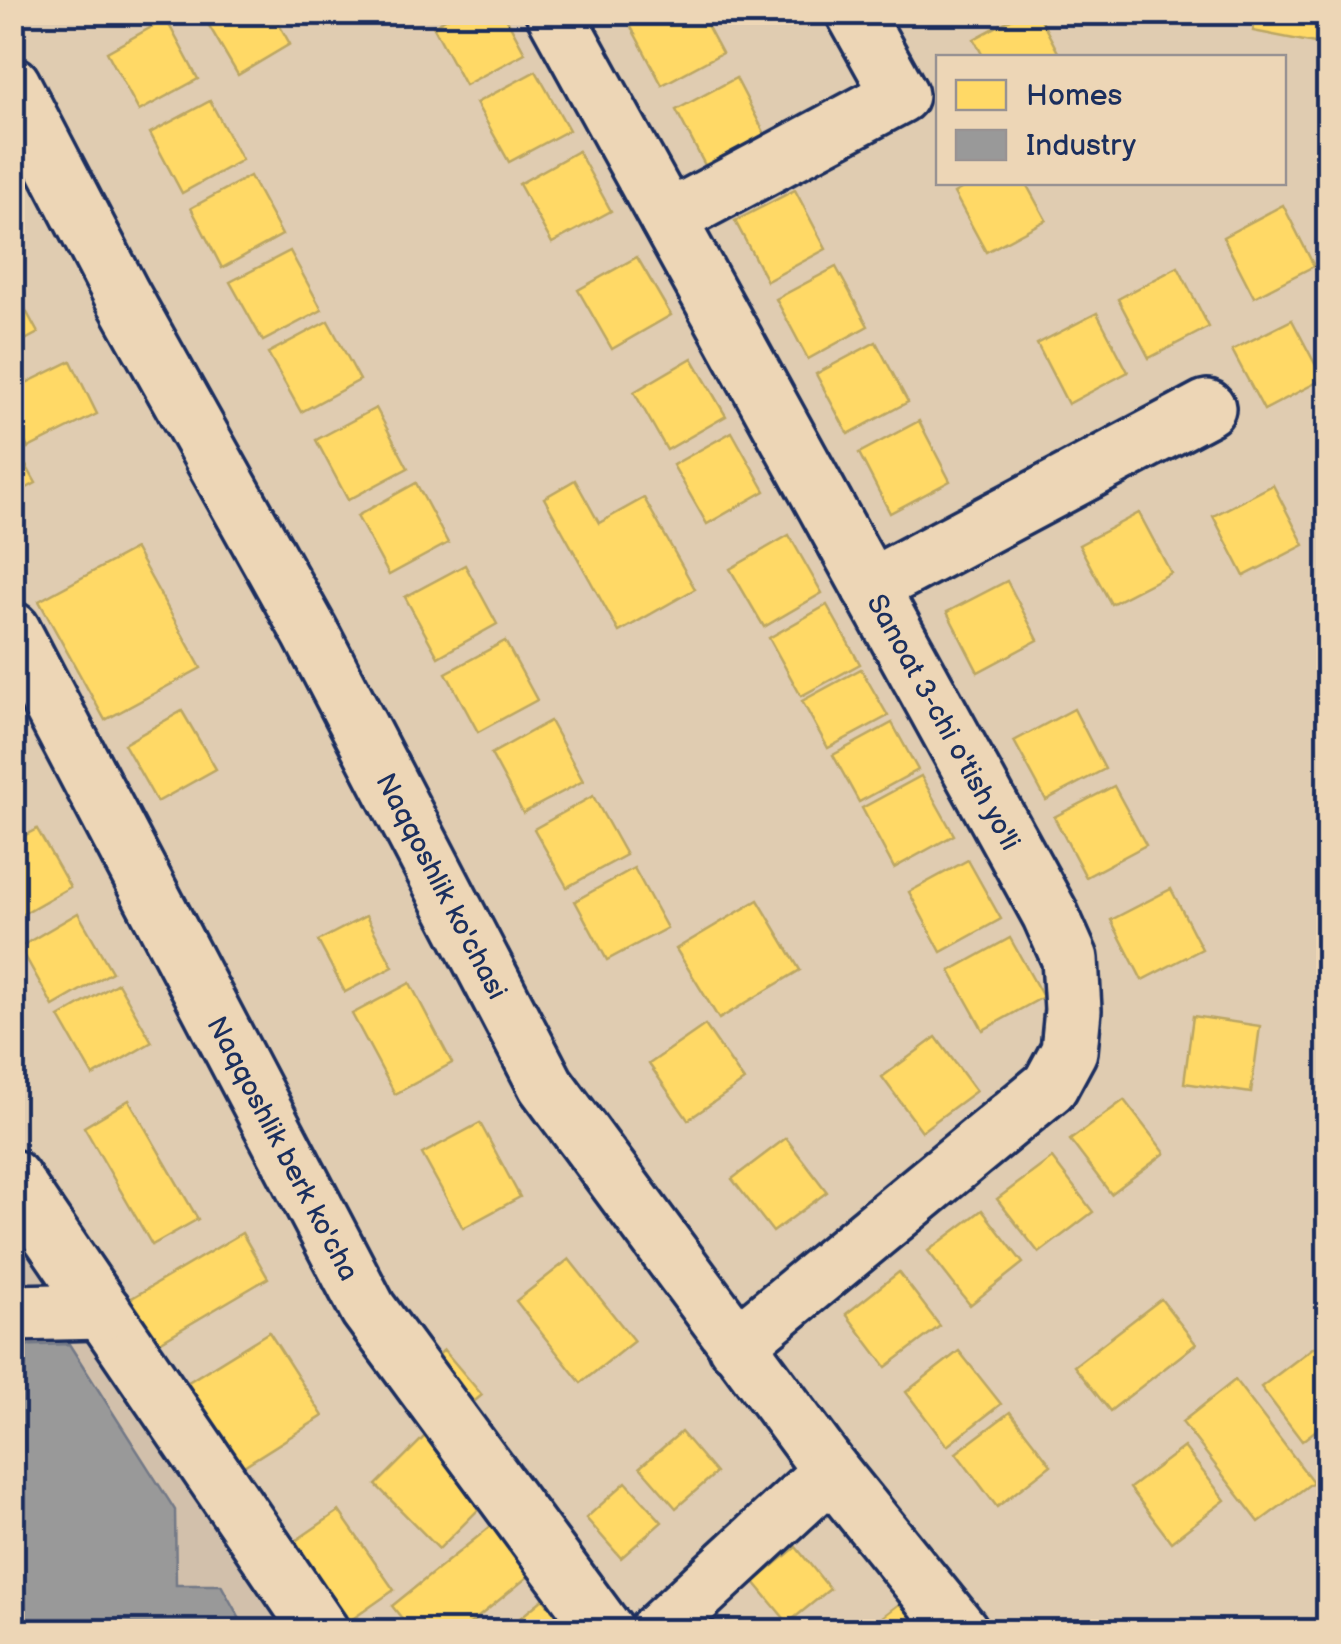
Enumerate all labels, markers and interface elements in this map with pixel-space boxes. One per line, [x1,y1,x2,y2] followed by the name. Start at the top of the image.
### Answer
[936,55,1286,185] legend
[1026,78,1123,114] text: Homes
[1026,128,1137,164] text: Industry
[859,589,1027,856] street label: Sanoat 3-chi o'tish yo'li
[368,768,513,1005] street label: Naqqoshlik ko'chasi
[200,1011,365,1286] street label: Naqqoshlik berk ko'cha

